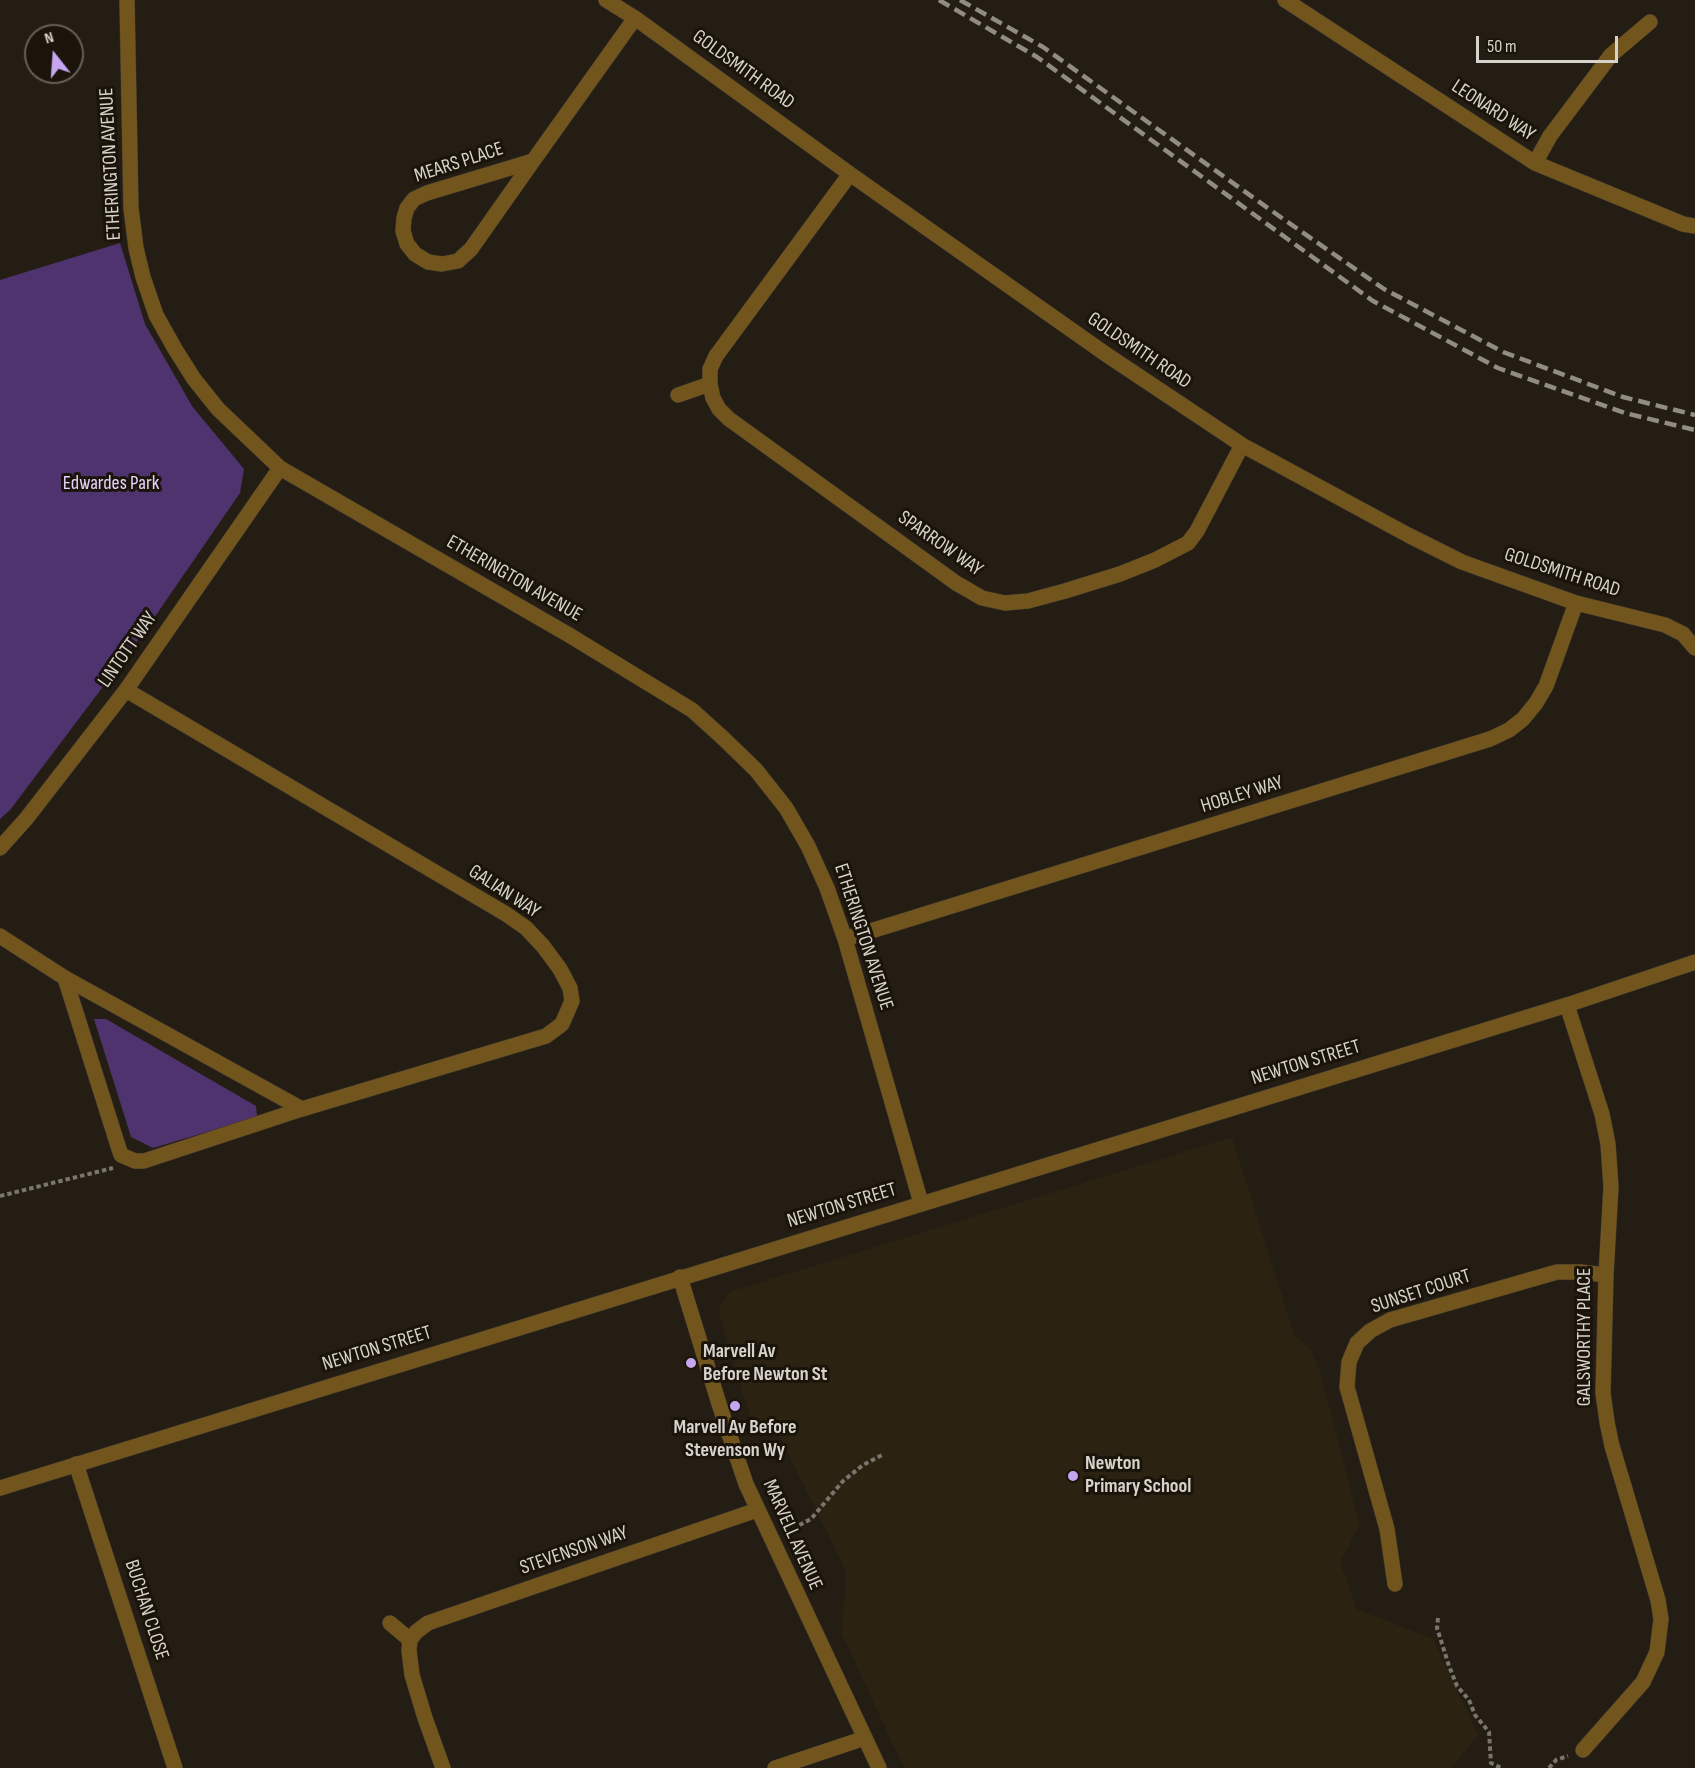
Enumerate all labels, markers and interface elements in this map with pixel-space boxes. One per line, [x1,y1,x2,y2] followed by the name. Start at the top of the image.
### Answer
[24,24,84,84] north arrow
[1479,24,1622,62] scale bar
[687,25,799,115] street label: GOLDSMITH ROAD
[42,28,56,49] text: N
[1487,36,1517,57] text: 50 m
[1447,75,1539,147] street label: LEONARD WAY
[95,87,127,241] street label: ETHERINGTON AVENUE
[412,137,506,189] street label: MEARS PLACE
[1082,307,1196,395] street label: GOLDSMITH ROAD
[63,472,159,496] park label: Edwardes Park
[893,506,987,582] street label: SPARROW WAY
[442,530,586,628] street label: ETHERINGTON AVENUE
[1501,543,1623,603] street label: GOLDSMITH ROAD
[93,607,163,693] street label: LINTOTT WAY
[1198,771,1286,819] street label: HOBLEY WAY
[464,860,544,924] street label: GALIAN WAY
[828,861,898,1013] street label: ETHERINGTON AVENUE
[1248,1035,1364,1091] street label: NEWTON STREET
[784,1178,900,1234] street label: NEWTON STREET
[1368,1265,1474,1319] street label: SUNSET COURT
[1573,1268,1597,1406] street label: GALSWORTHY PLACE
[319,1321,435,1377] street label: NEWTON STREET
[703,1340,827,1387] place label: Marvell Av Before Newton St
[684,1356,698,1370] marker: Marvell Av Before Newton St
[728,1399,742,1413] marker: Marvell Av Before Stevenson Wy
[674,1416,796,1463] place label: Marvell Av Before Stevenson Wy
[1085,1452,1191,1499] place label: Newton Primary School
[1066,1469,1080,1483] marker: Newton Primary School
[757,1476,827,1594] street label: MARVELL AVENUE
[517,1521,631,1581] street label: STEVENSON WAY
[119,1557,173,1663] street label: BUCHAN CLOSE

